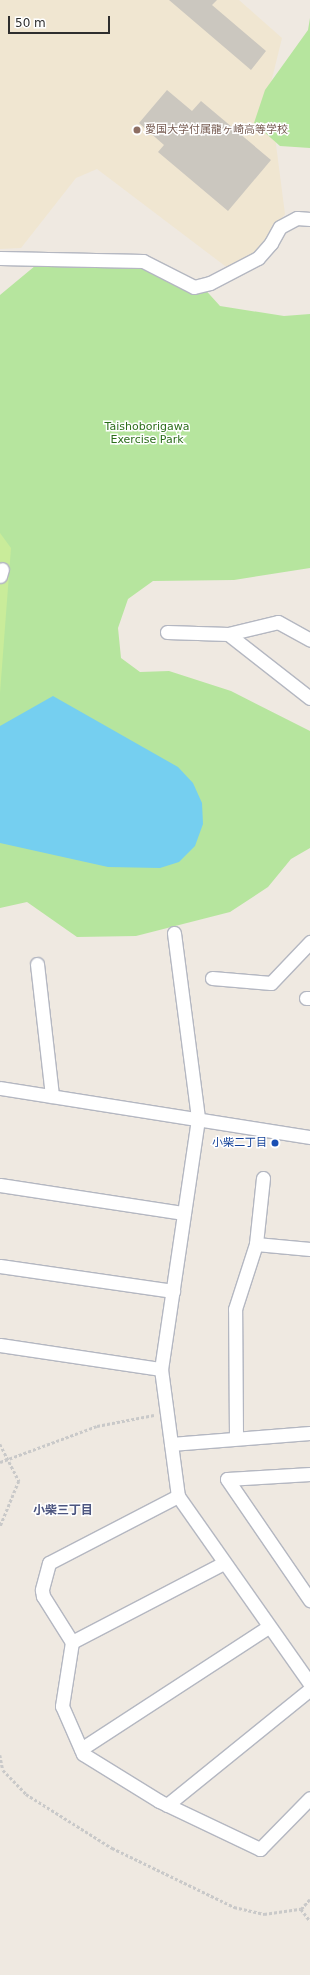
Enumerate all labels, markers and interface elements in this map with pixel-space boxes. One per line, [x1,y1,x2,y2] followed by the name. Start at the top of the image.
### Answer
[10,8,112,34] scale bar
[15,16,46,30] text: 50 m
[145,123,288,137] place label: 愛国大学付属龍ヶ崎高等学校
[132,125,142,135] marker: 愛国大学付属龍ヶ崎高等学校
[105,421,189,447] park label: Taishoborigawa Exercise Park
[212,1136,267,1150] place label: 小柴二丁目
[270,1138,280,1148] marker: 小柴二丁目
[33,1504,93,1518] district label: 小柴三丁目

